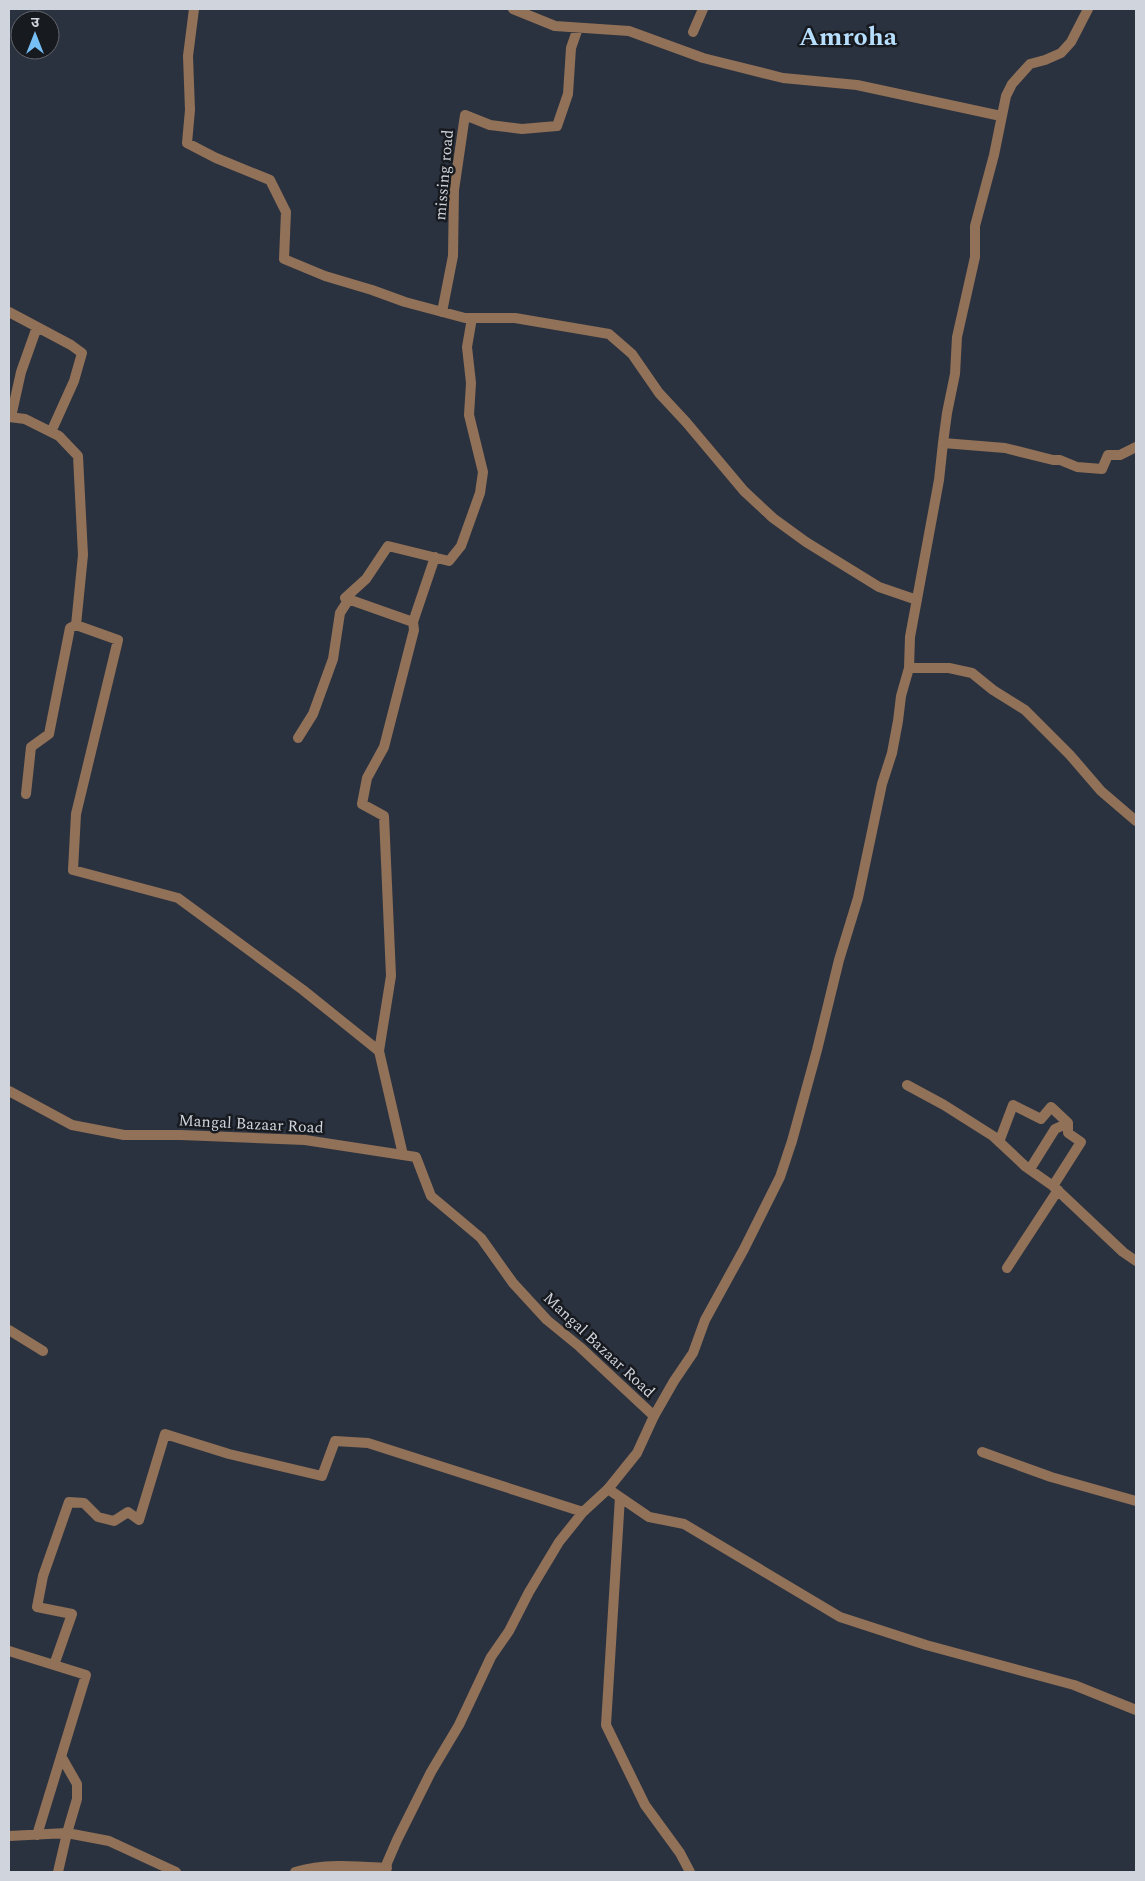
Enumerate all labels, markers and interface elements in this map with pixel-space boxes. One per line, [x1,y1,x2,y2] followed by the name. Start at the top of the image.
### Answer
[10,10,60,60] north arrow
[31,12,40,33] text: उ
[799,17,898,57] district label: Amroha
[428,128,460,221] street label: missing road
[178,1108,324,1140] street label: Mangal Bazaar Road
[538,1287,660,1403] street label: Mangal Bazaar Road

